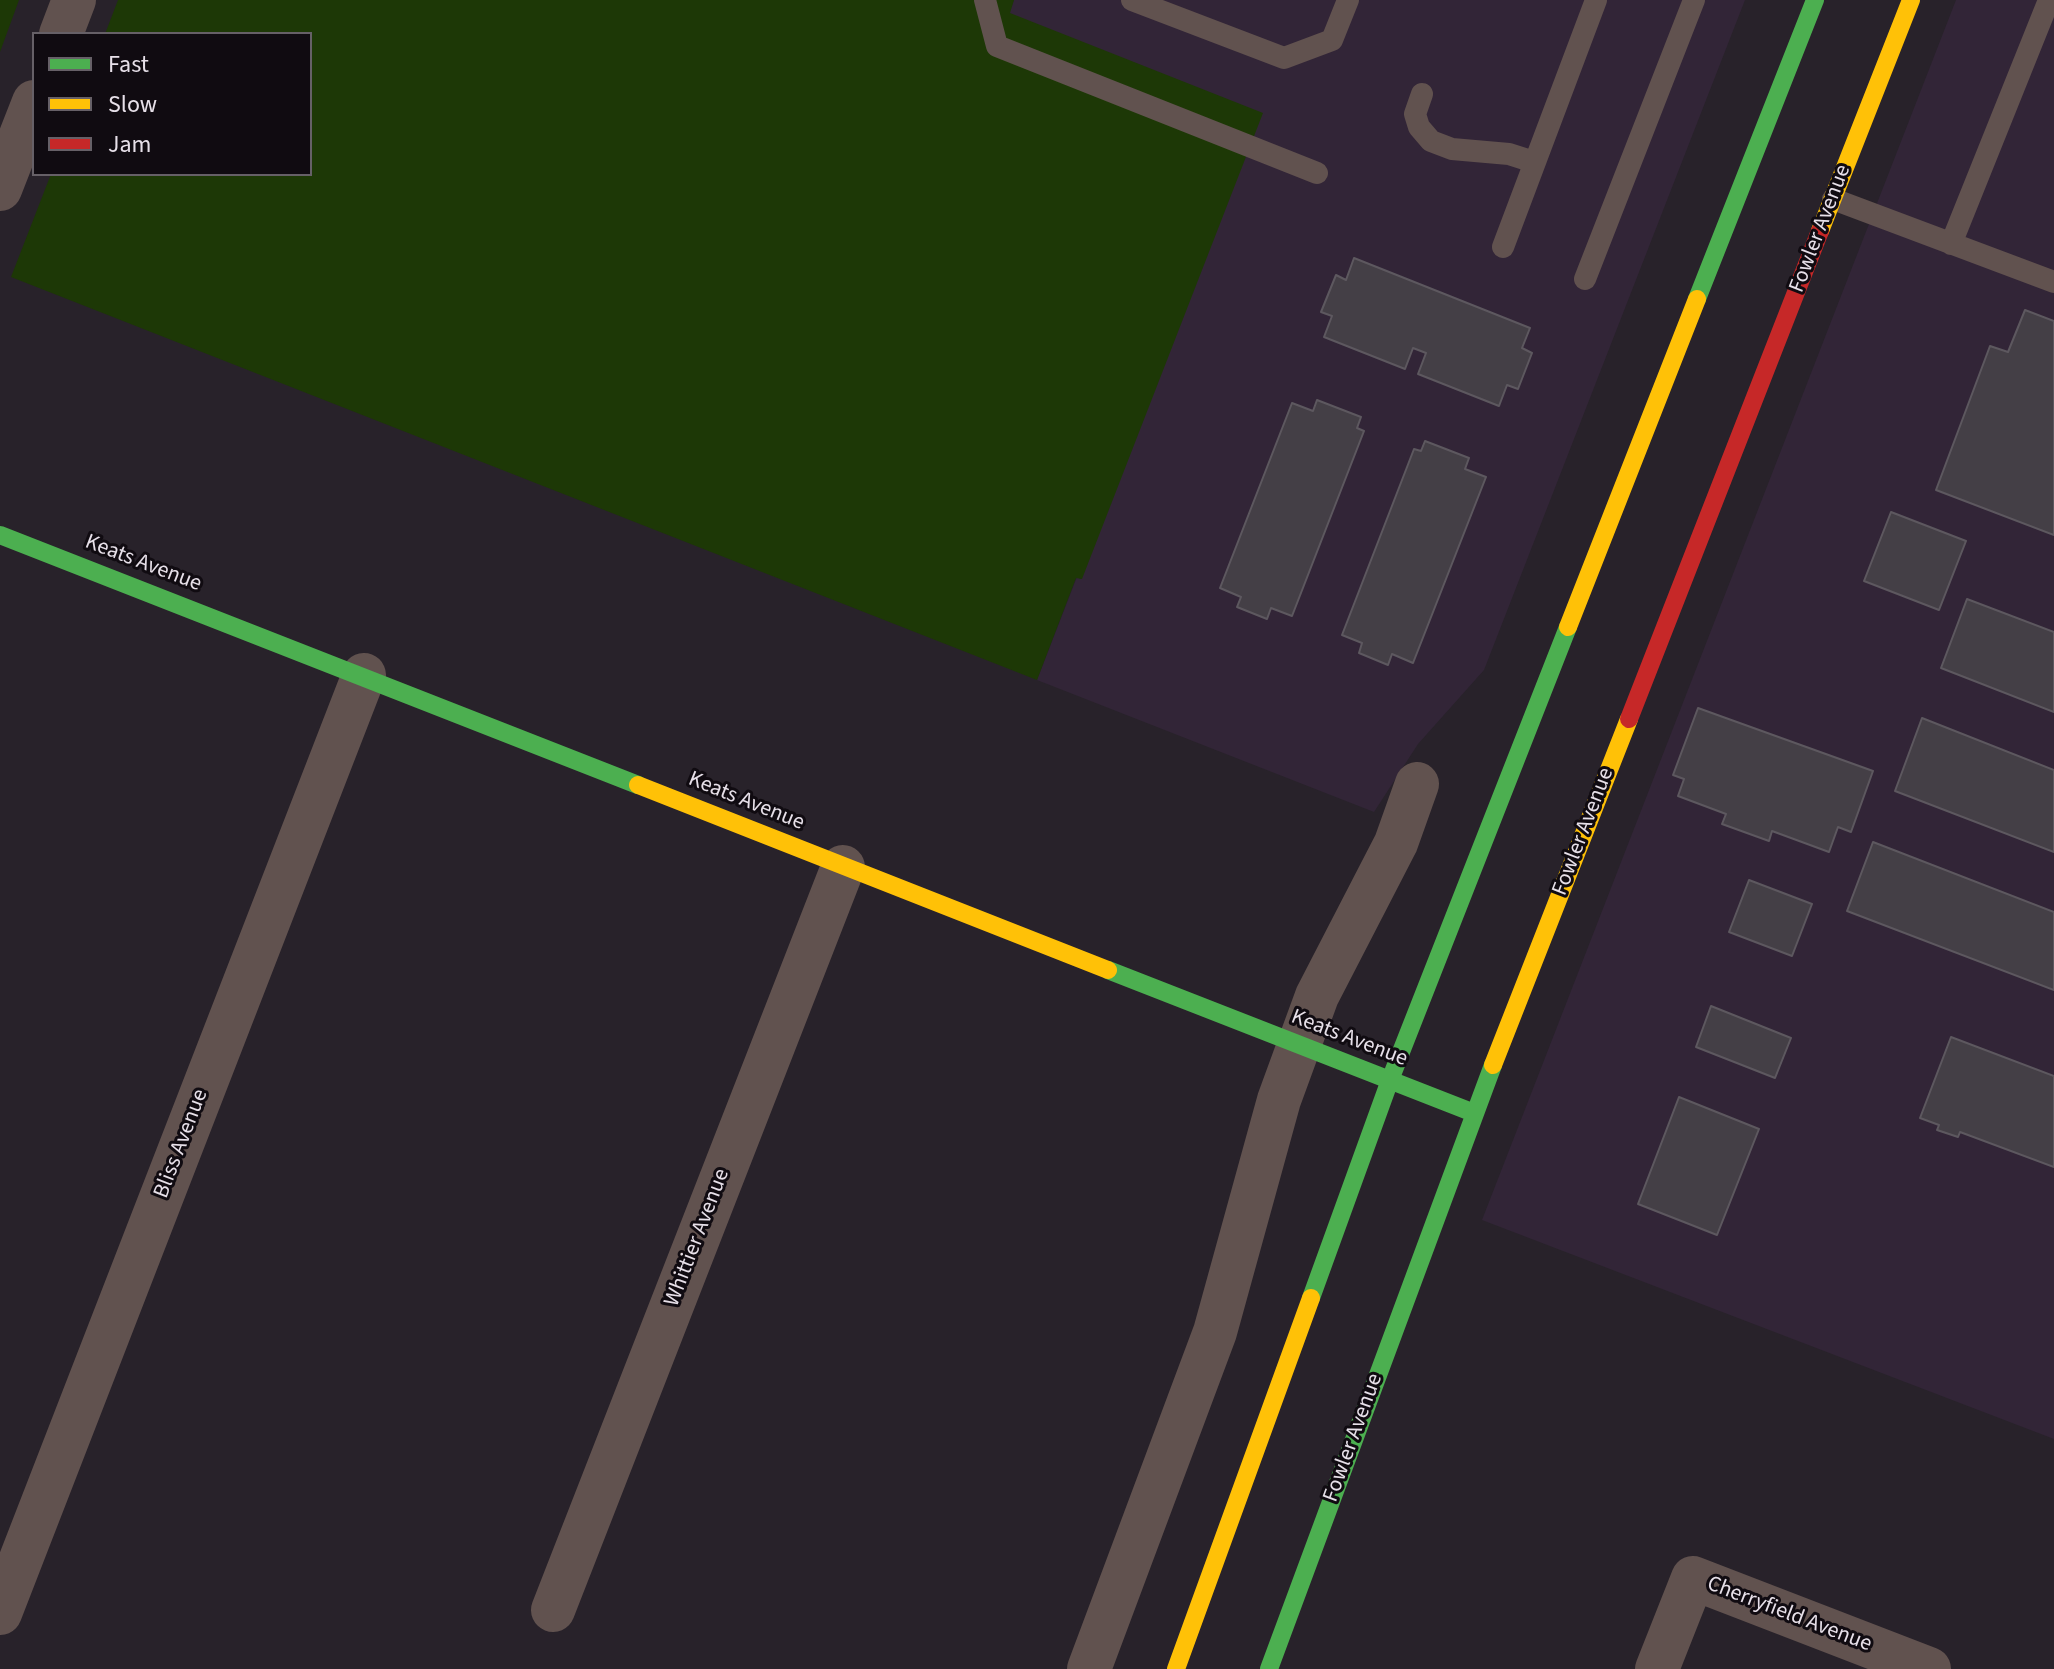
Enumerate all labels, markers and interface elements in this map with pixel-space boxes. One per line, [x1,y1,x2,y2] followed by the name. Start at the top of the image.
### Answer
[32,32,312,176] legend
[108,47,149,82] text: Fast
[108,87,157,122] text: Slow
[108,127,152,162] text: Jam
[1785,161,1857,297] street label: Fowler Avenue
[81,530,205,598] street label: Keats Avenue
[1548,764,1620,900] street label: Fowler Avenue
[684,767,808,837] street label: Keats Avenue
[1287,1005,1411,1073] street label: Keats Avenue
[149,1086,215,1202] street label: Bliss Avenue
[660,1165,736,1311] street label: Whittier Avenue
[1319,1370,1389,1506] street label: Fowler Avenue
[1703,1571,1875,1659] street label: Cherryfield Avenue

